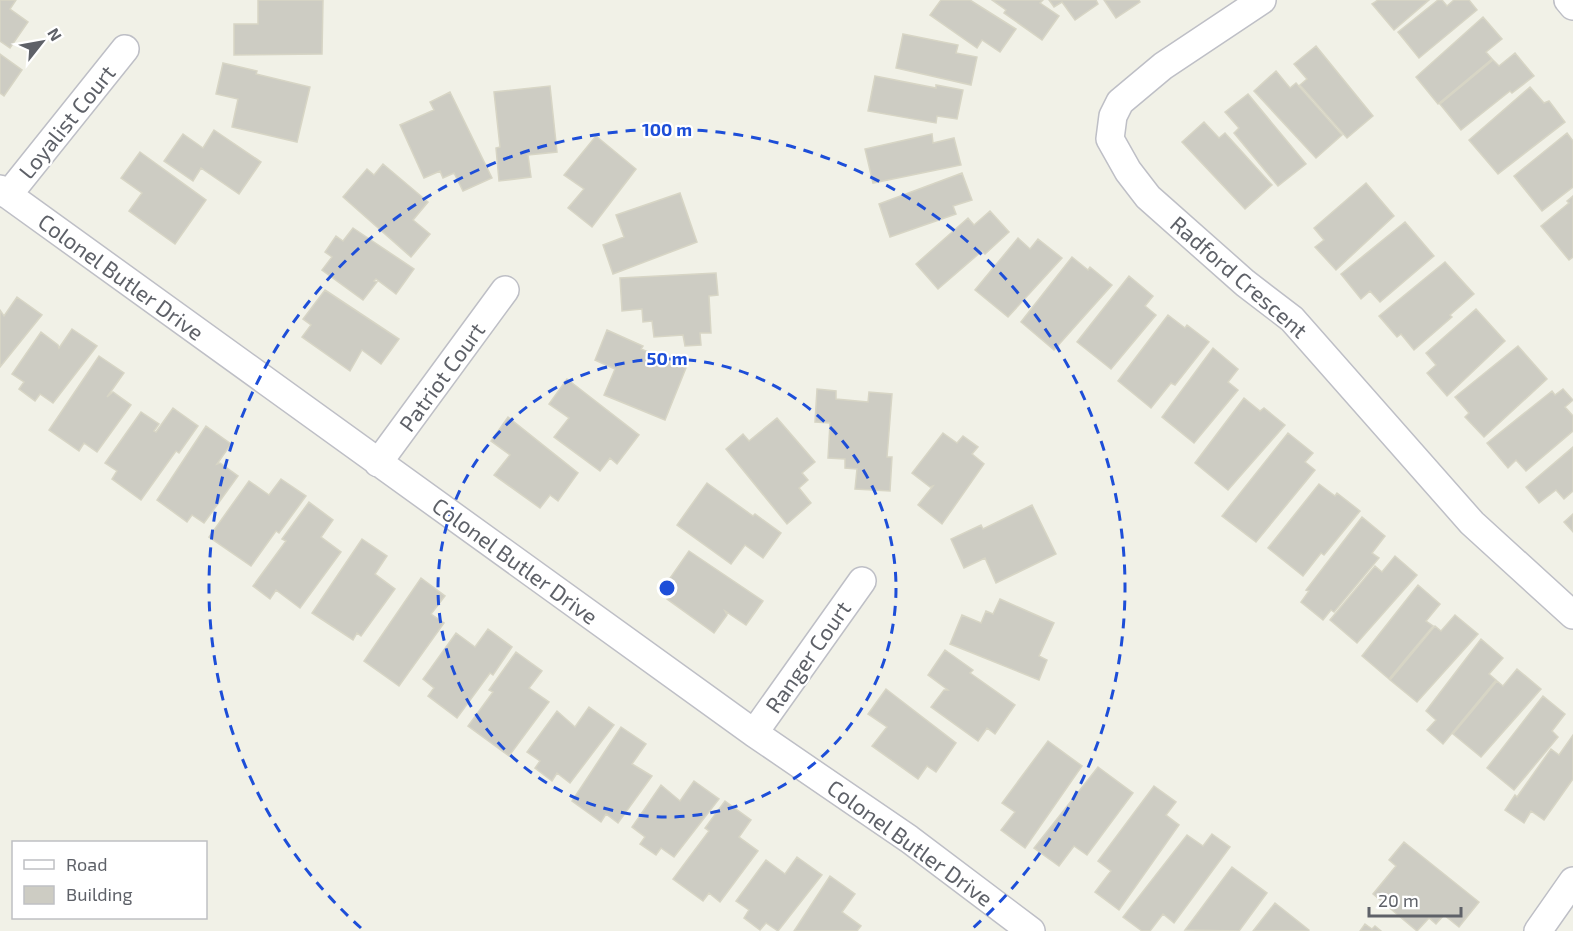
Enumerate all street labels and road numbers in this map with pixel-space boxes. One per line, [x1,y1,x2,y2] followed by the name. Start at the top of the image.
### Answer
[13,59,120,183] street label: Loyalist Court
[34,207,209,345] street label: Colonel Butler Drive
[1166,210,1313,343] street label: Radford Crescent
[393,317,489,436] street label: Patriot Court
[428,491,603,629] street label: Colonel Butler Drive
[759,596,855,717] street label: Ranger Court
[823,773,998,911] street label: Colonel Butler Drive

